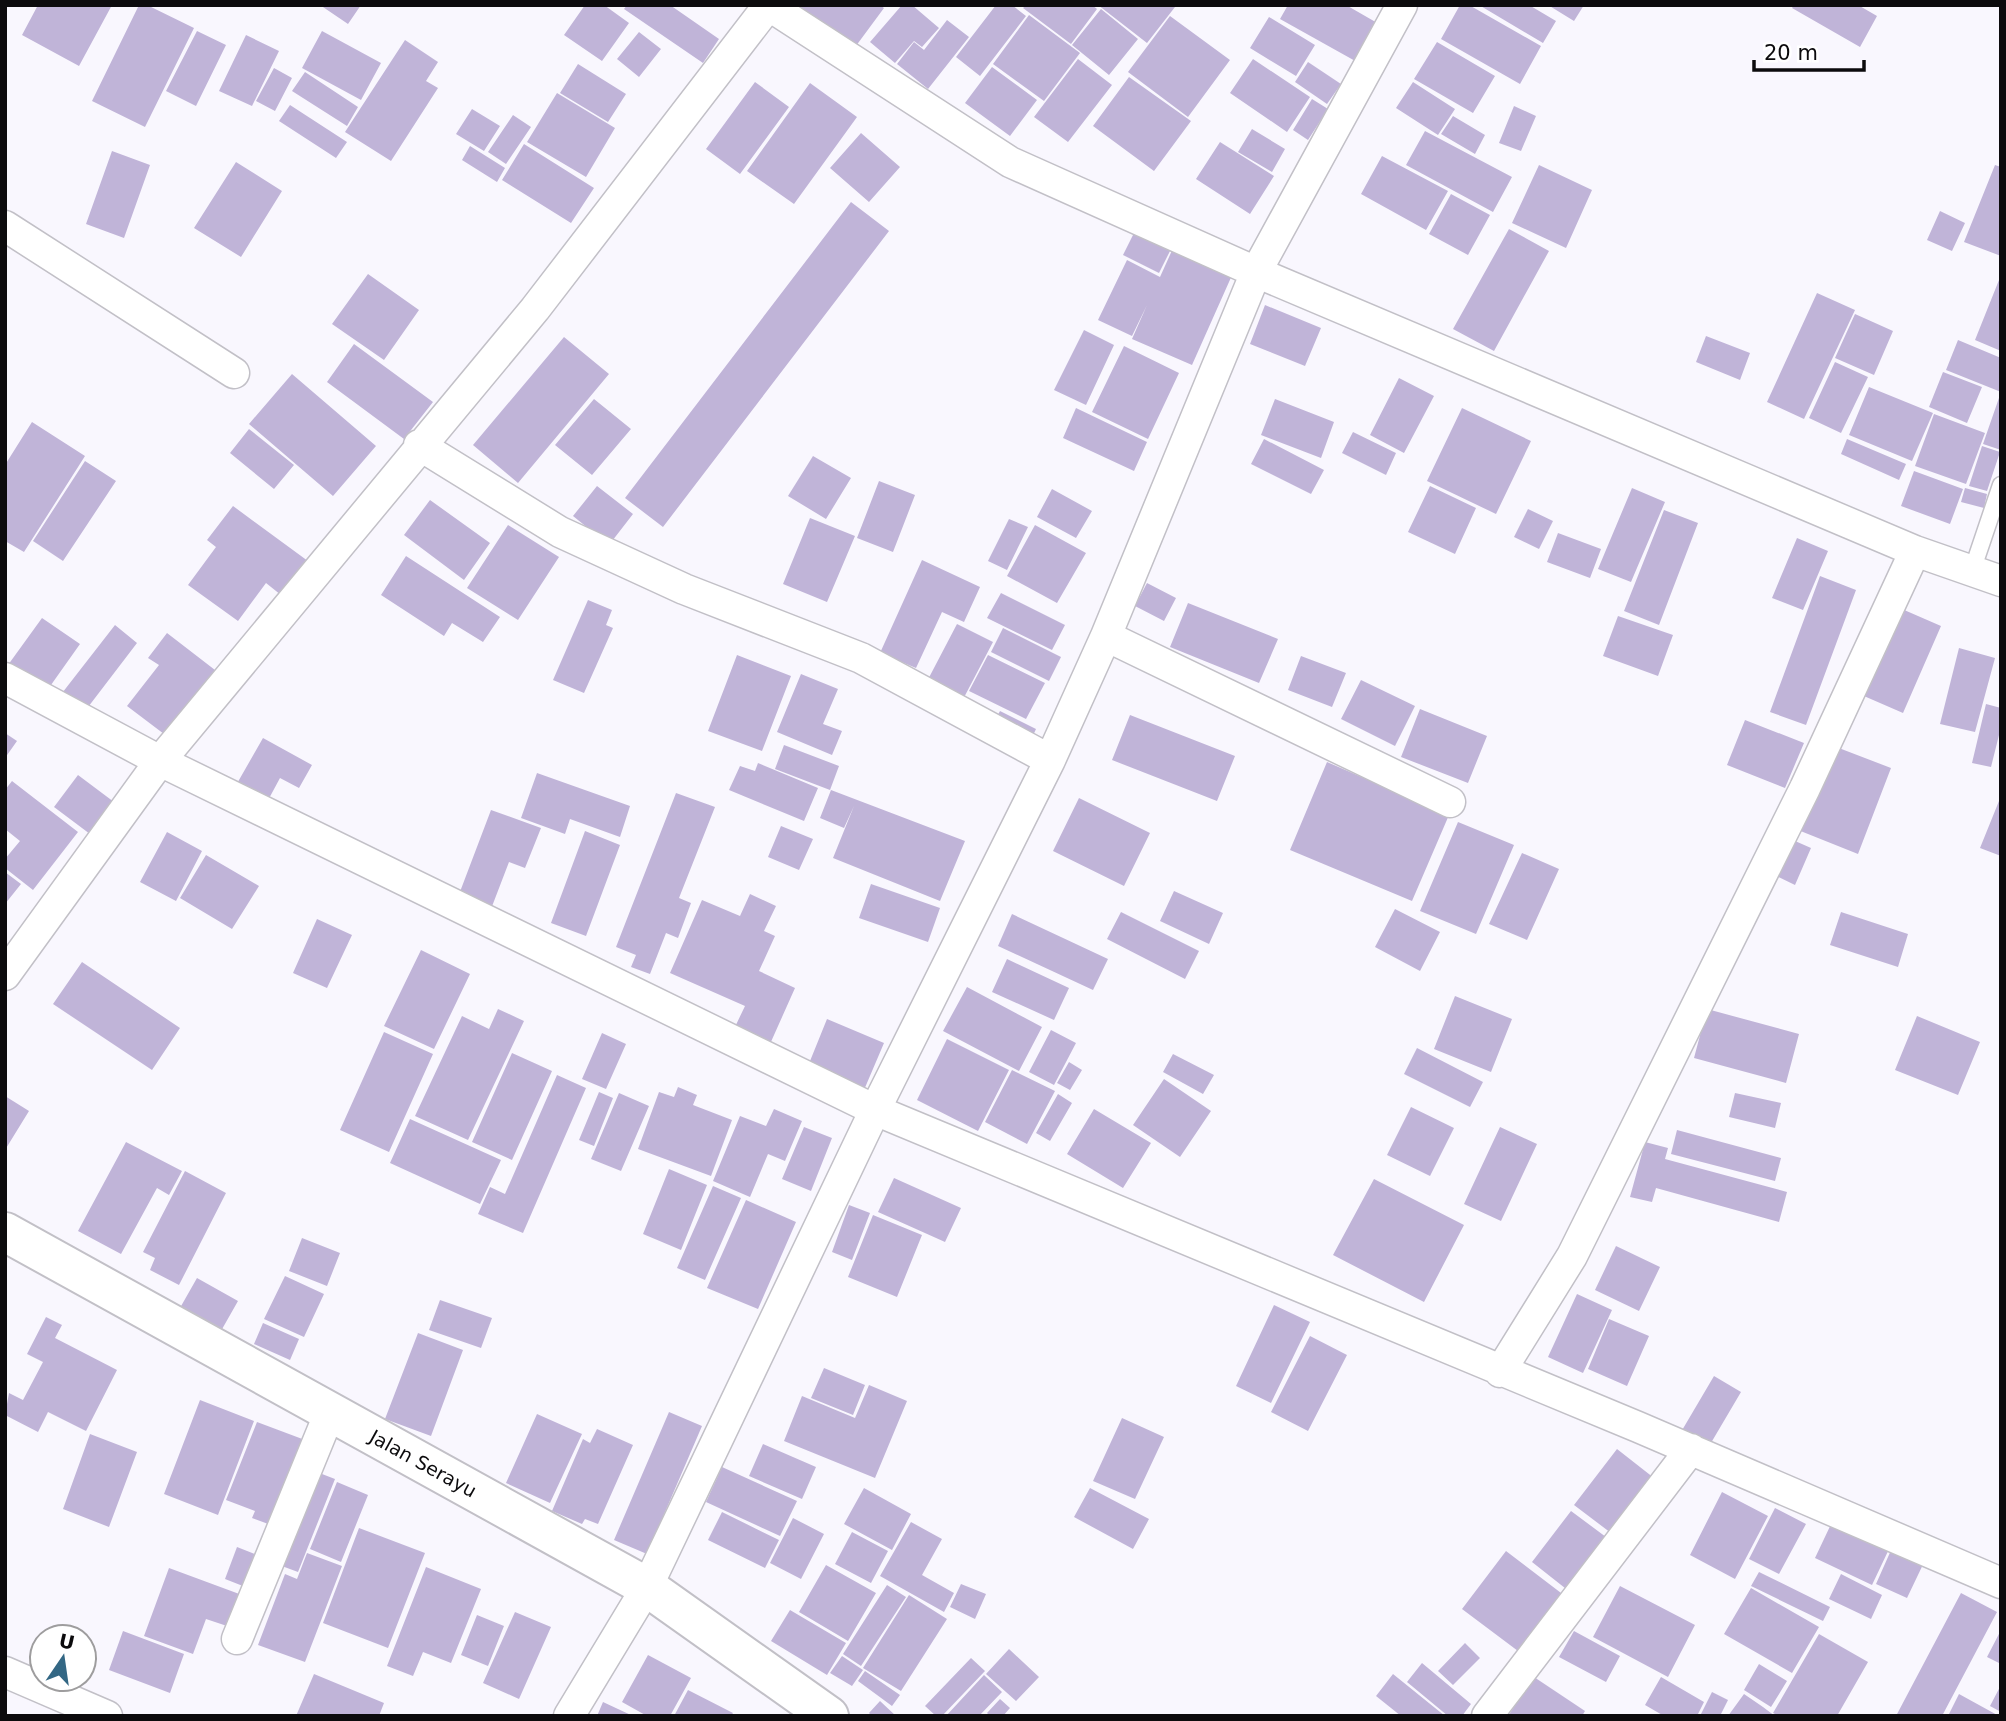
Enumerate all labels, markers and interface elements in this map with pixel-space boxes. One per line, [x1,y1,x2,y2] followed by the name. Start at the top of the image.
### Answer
[1754,28,1864,72] scale bar
[1764,41,1818,65] text: 20 m
[365,1424,481,1502] street label: Jalan Serayu
[28,1623,98,1693] north arrow
[57,1629,77,1654] text: U

